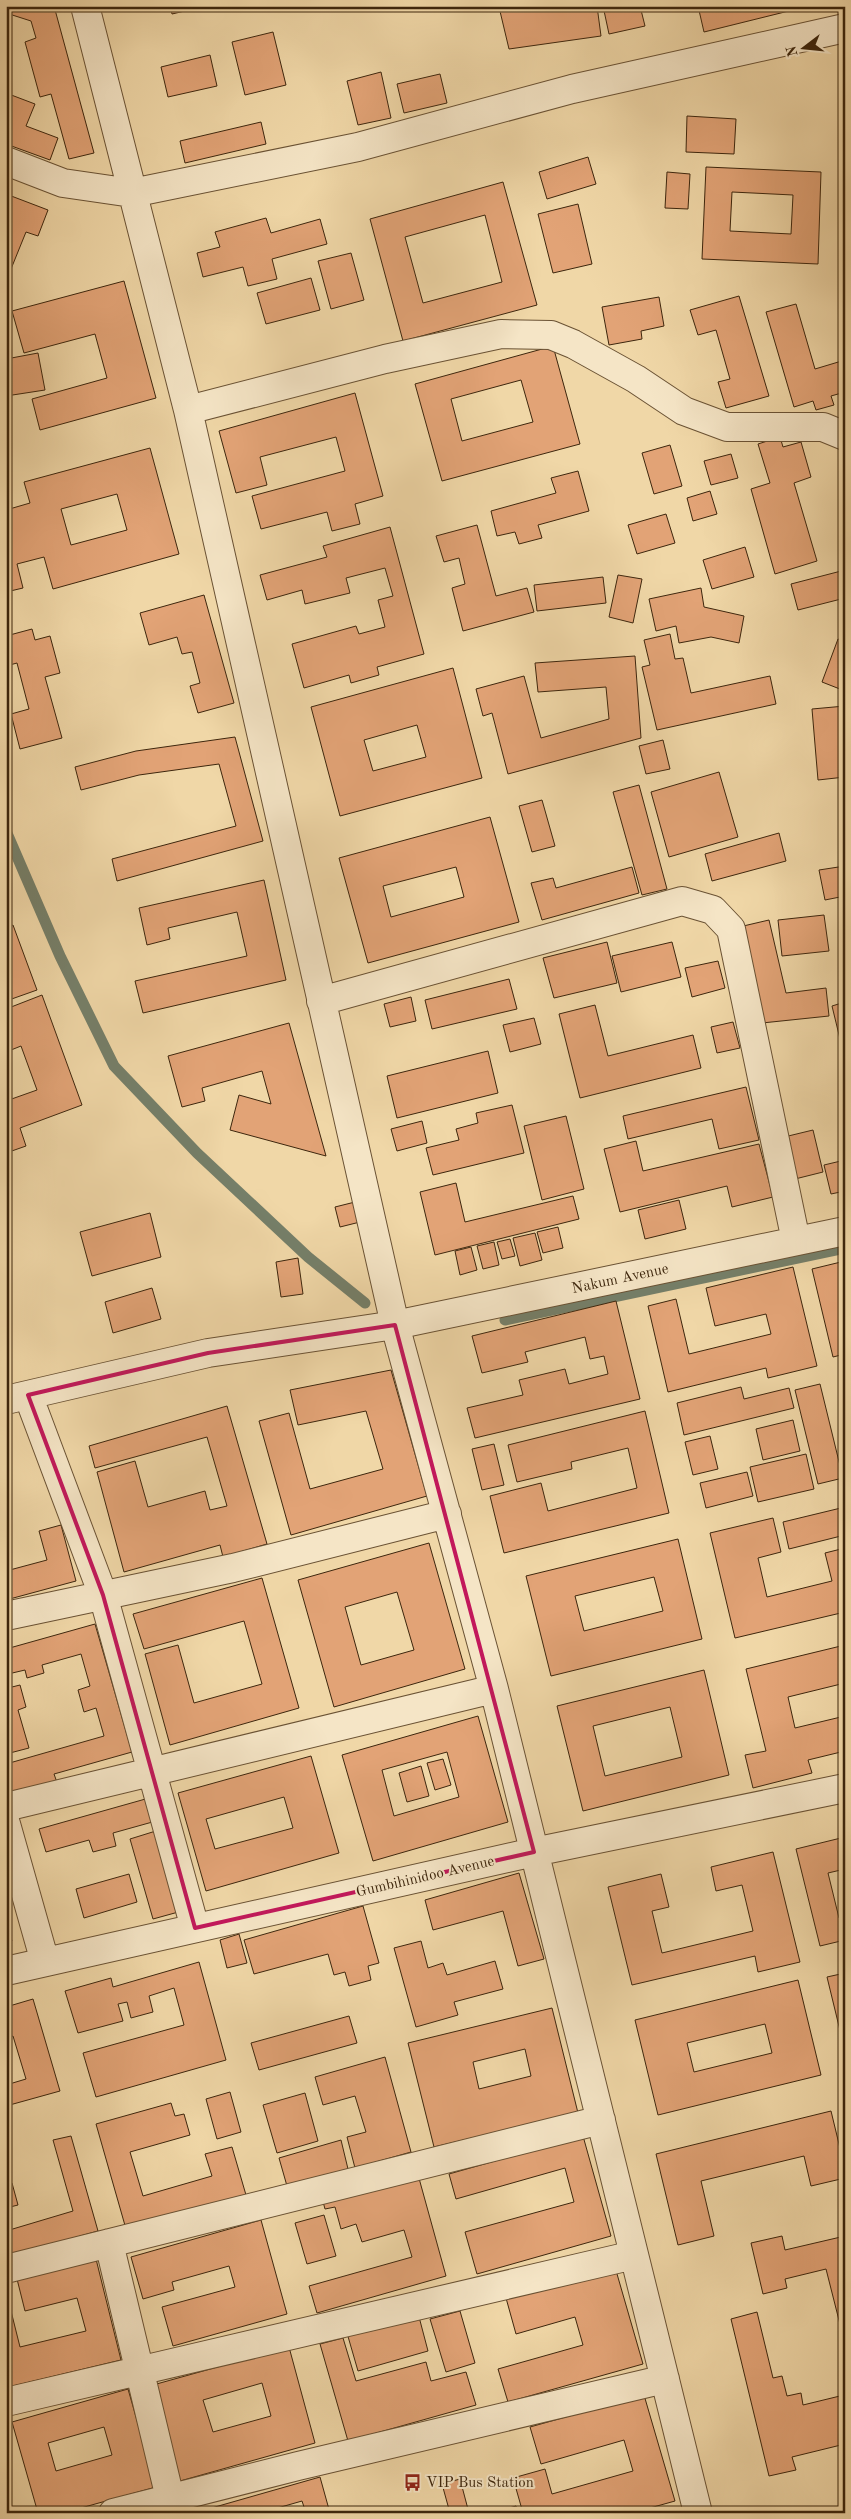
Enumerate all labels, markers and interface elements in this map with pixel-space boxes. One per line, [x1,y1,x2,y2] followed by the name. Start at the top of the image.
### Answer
[778,22,828,72] north arrow
[784,44,801,58] text: N
[571,1262,670,1297] street label: Nakum Avenue
[355,1854,496,1901] street label: Gumbihinidoo Avenue
[402,2472,422,2492] bus stop icon: VIP Bus Station
[426,2476,534,2491] place label: VIP Bus Station

